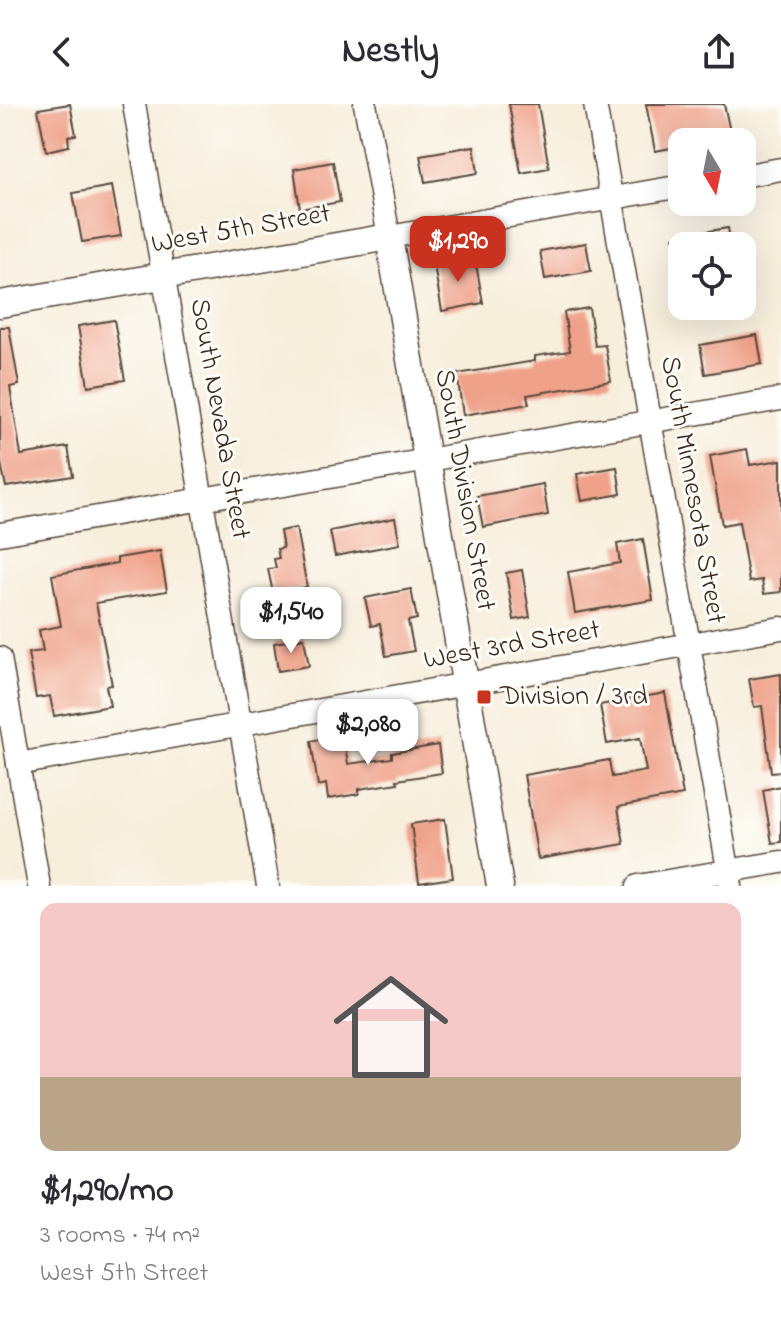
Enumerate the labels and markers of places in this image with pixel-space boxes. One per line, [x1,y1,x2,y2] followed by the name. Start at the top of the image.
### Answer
[393,216,523,284] pin: $1,290
[226,587,356,655] pin: $1,540
[499,677,648,718] place label: Division / 3rd
[475,688,493,706] marker: Division / 3rd
[303,699,433,767] pin: $2,080

